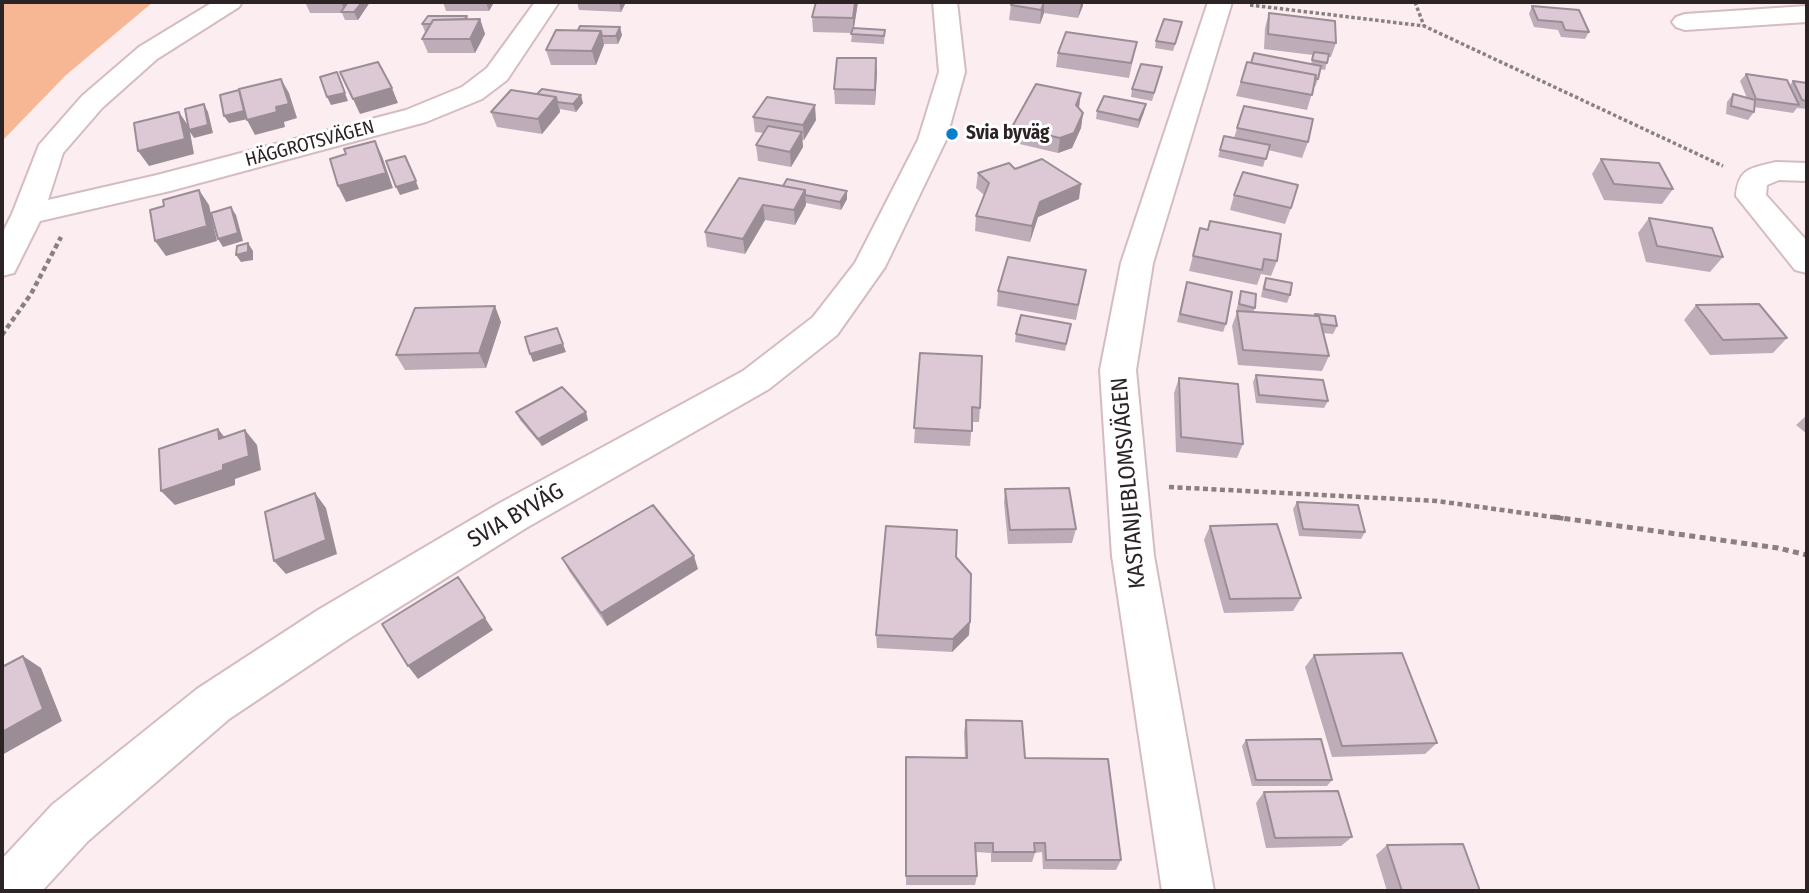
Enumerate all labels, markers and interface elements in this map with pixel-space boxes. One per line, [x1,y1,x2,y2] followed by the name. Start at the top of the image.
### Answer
[243,116,377,172] street label: HÄGGROTSVÄGEN
[966,123,1049,145] place label: Svia byväg
[944,126,960,142] marker: Svia byväg
[1106,376,1152,590] street label: KASTANJEBLOMSVÄGEN
[463,478,569,554] street label: SVIA BYVÄG

